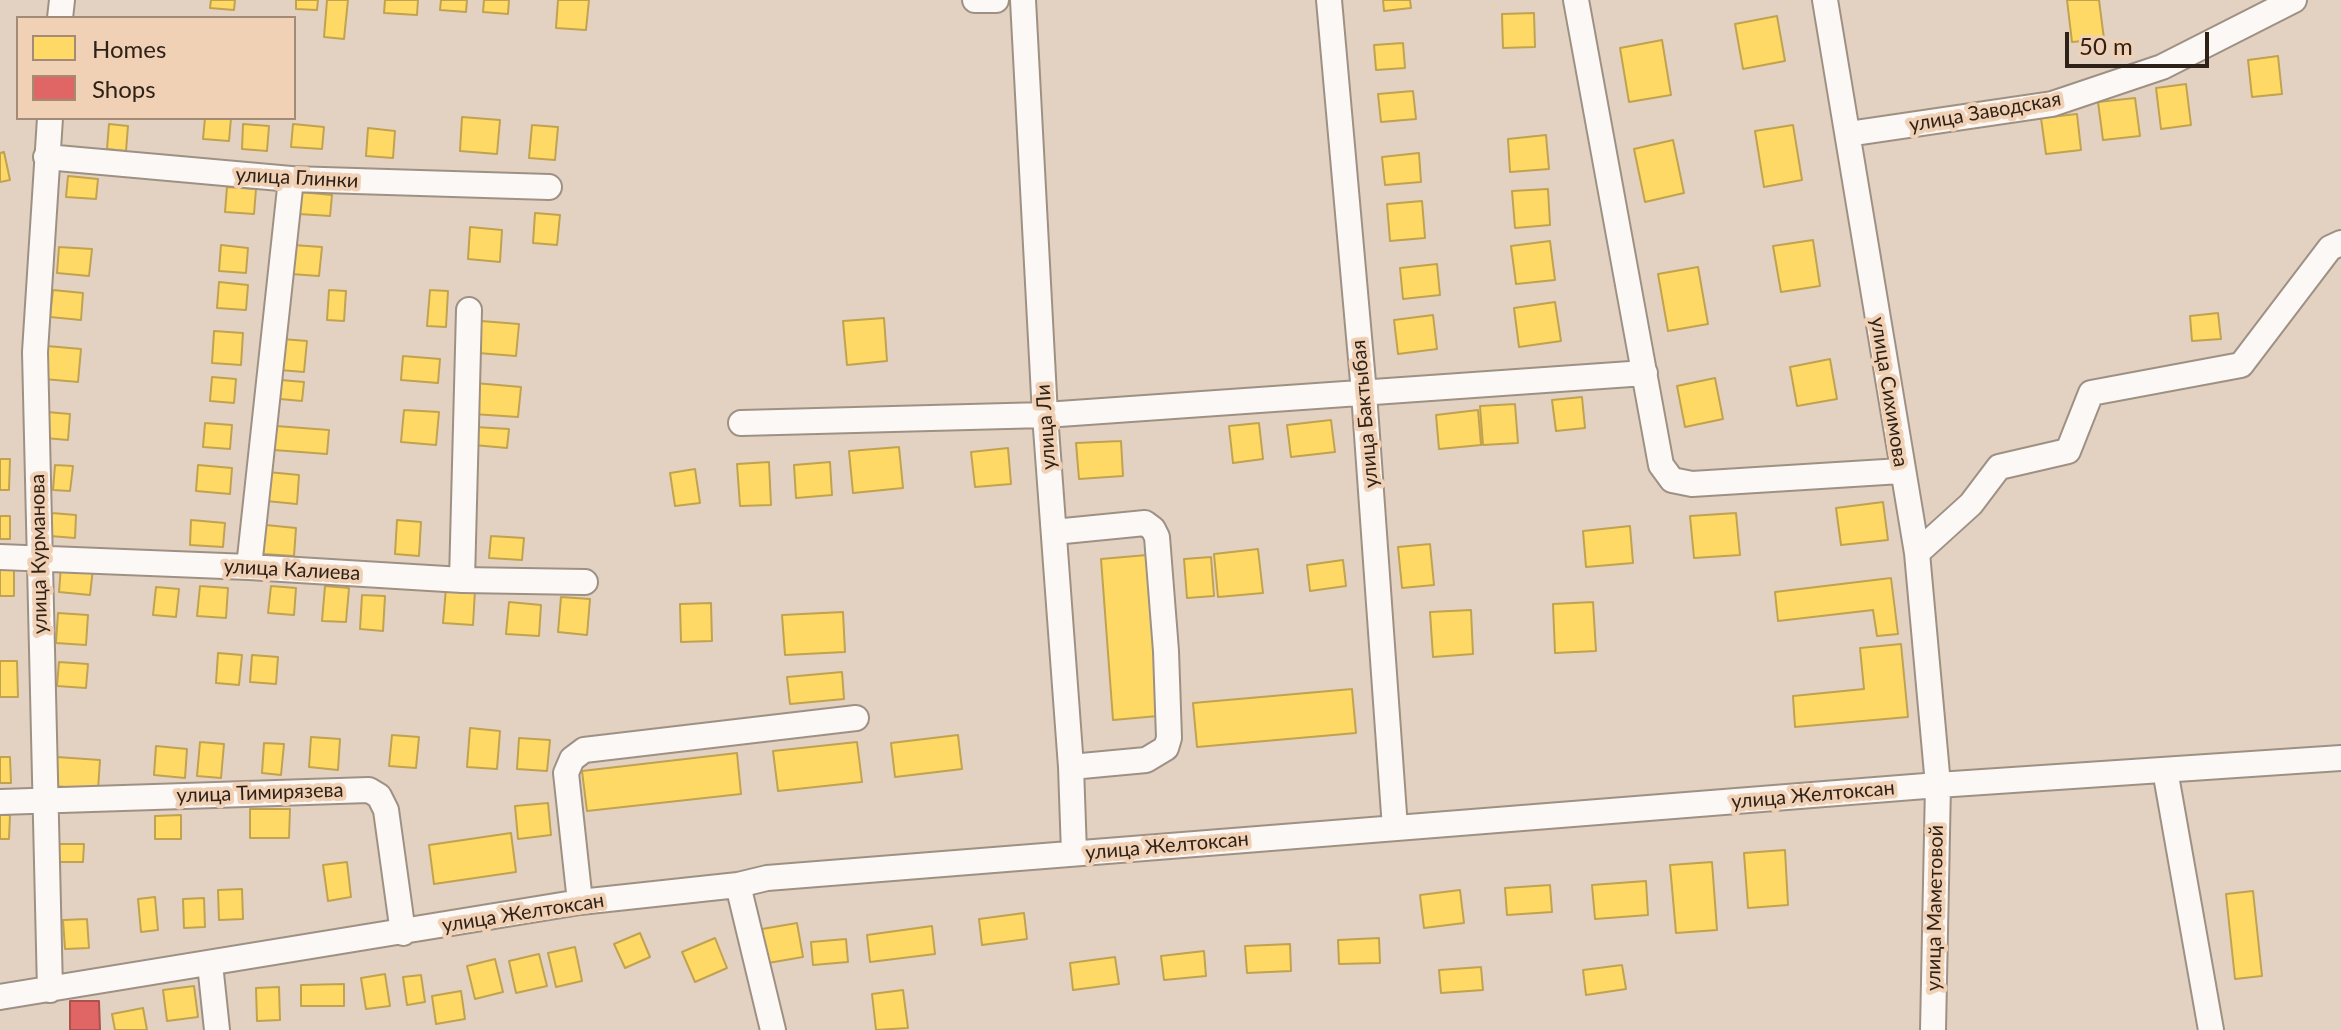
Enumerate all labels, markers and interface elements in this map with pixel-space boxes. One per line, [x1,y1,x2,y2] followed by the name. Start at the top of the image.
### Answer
[16,16,296,120] legend
[2069,16,2213,66] scale bar
[2079,31,2133,60] text: 50 m
[92,34,166,63] text: Homes
[92,74,156,103] text: Shops
[1907,87,2063,137] street label: улица Заводская
[235,163,359,193] street label: улица Глинки
[1865,315,1913,469] street label: улица Сихимова
[1347,339,1383,489] street label: улица Бактыбая
[1031,383,1061,471] street label: улица Ли
[26,474,52,634] street label: улица Курманова
[223,554,361,586] street label: улица Калиева
[1730,776,1896,814] street label: улица Желтоксан
[176,778,344,808] street label: улица Тимирязева
[1922,825,1948,991] street label: улица Маметовой
[1084,827,1250,865] street label: улица Желтоксан
[440,888,606,938] street label: улица Желтоксан

